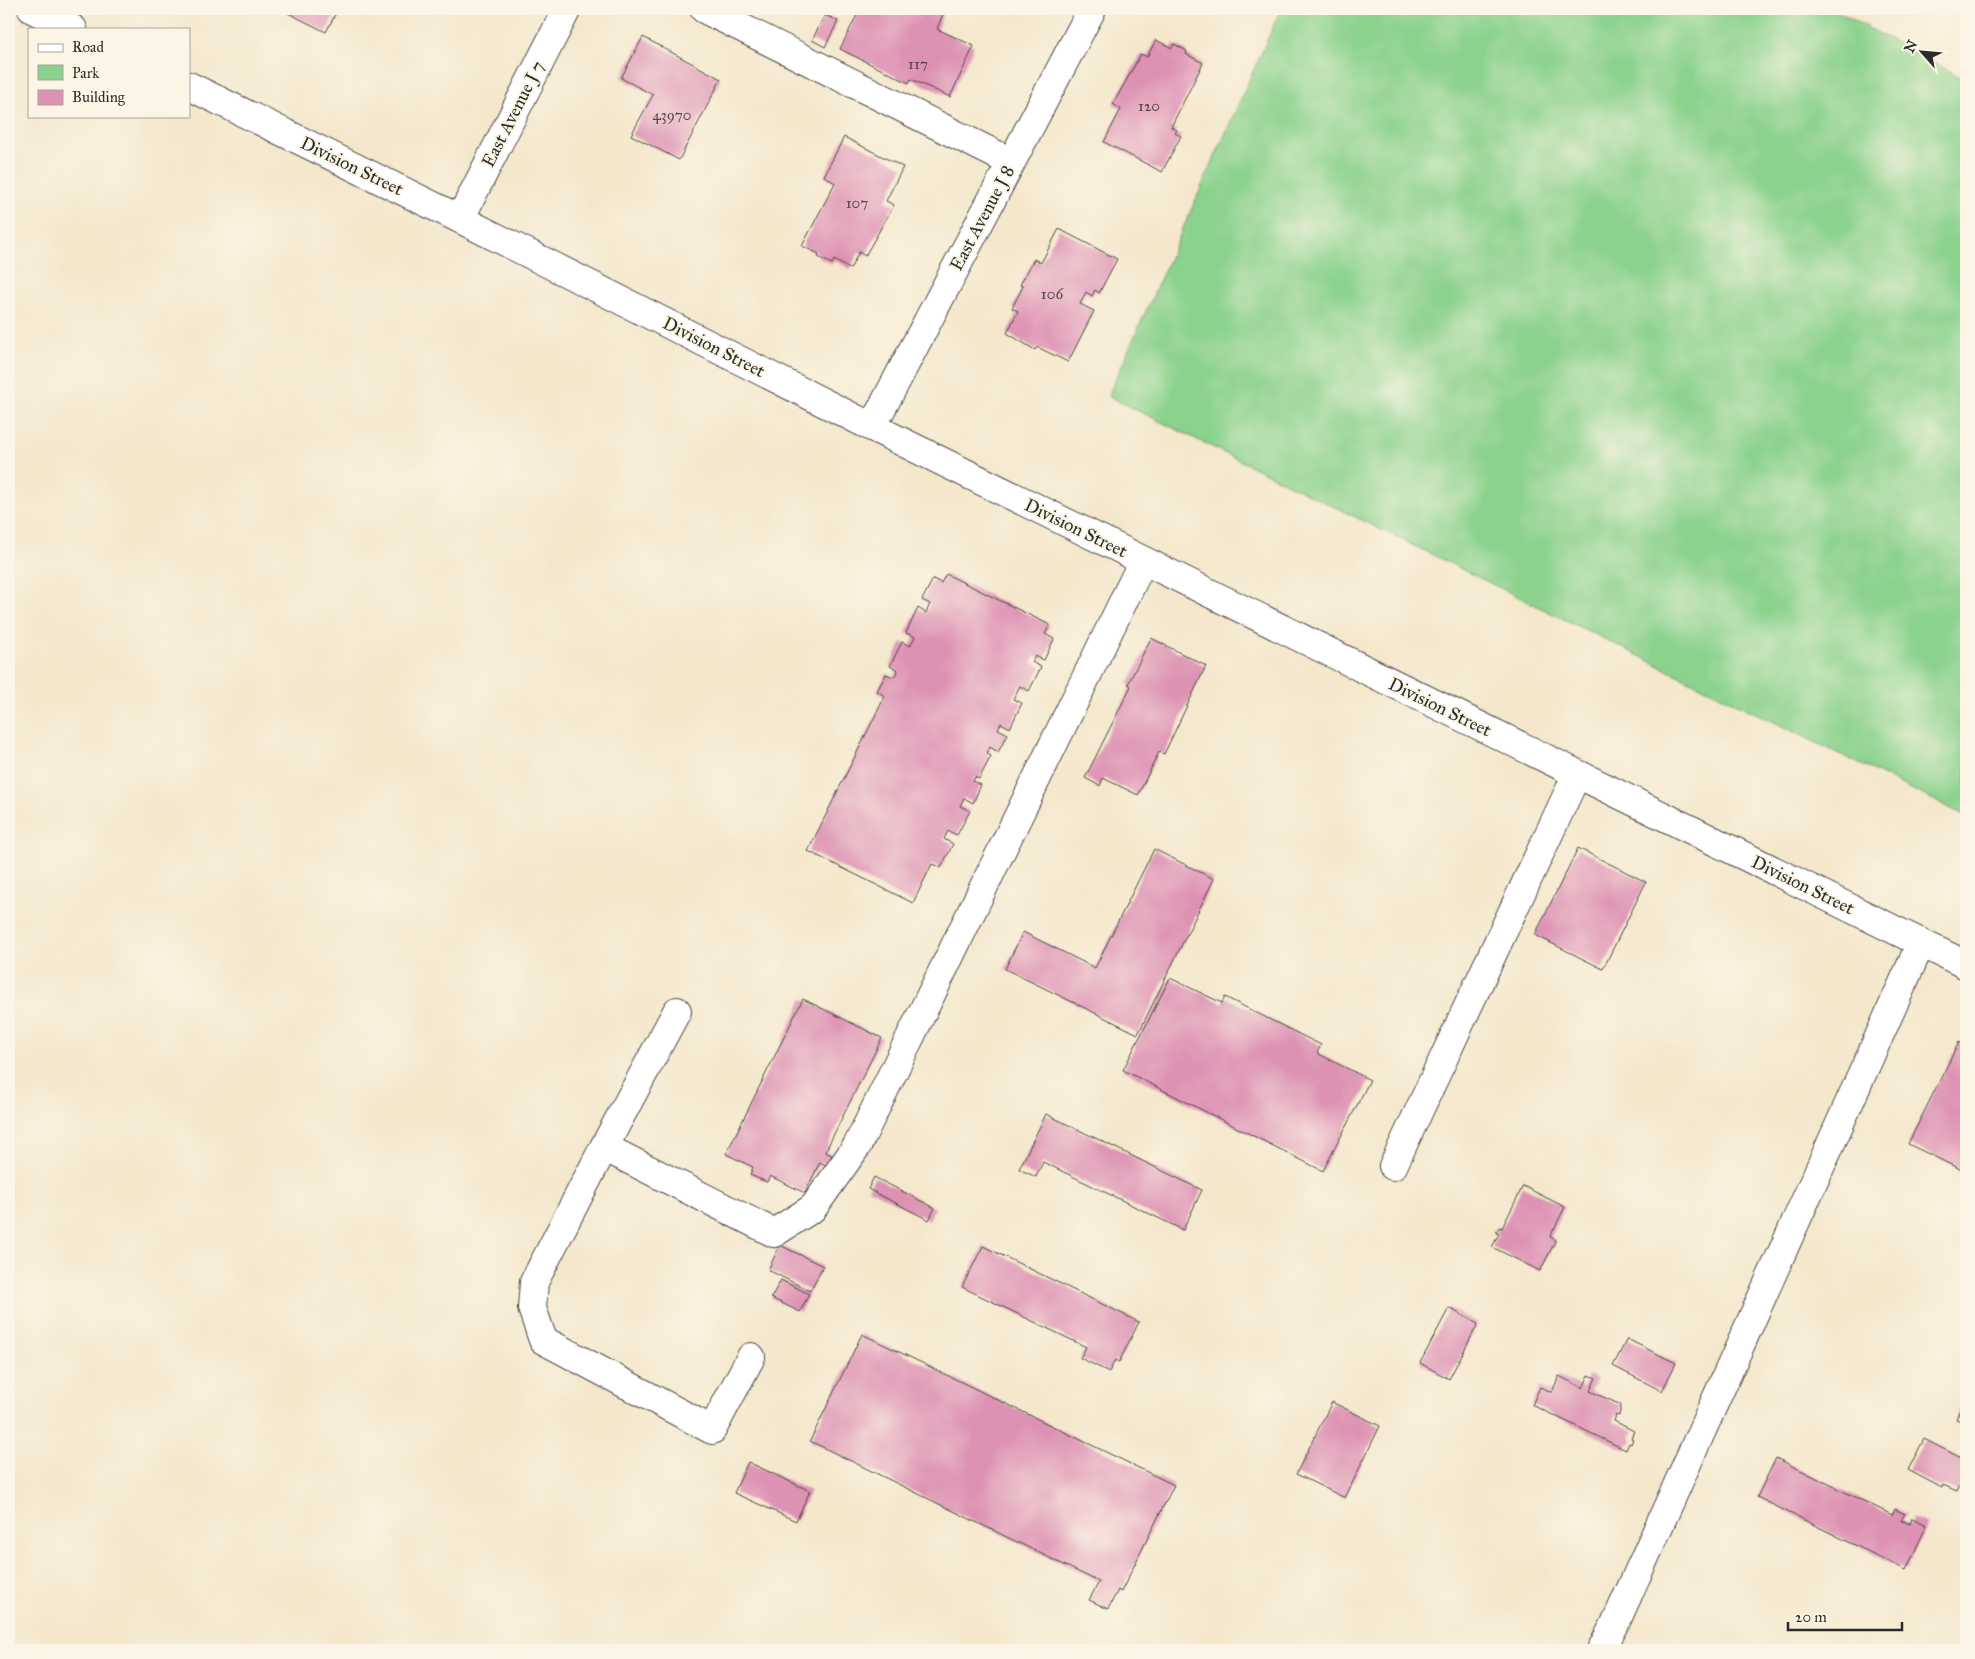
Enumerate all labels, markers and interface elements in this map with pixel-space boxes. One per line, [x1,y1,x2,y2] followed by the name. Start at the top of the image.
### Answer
[28,28,190,118] legend
[1898,28,1948,78] north arrow
[1901,37,1921,55] text: N
[72,38,104,56] text: Road
[908,55,928,73] house number: 117
[477,57,550,171] street label: East Avenue J 7
[72,64,99,82] text: Park
[72,88,126,106] text: Building
[1138,97,1160,115] house number: 120
[652,106,692,124] house number: 43970
[297,132,408,201] street label: Division Street
[945,162,1020,275] street label: East Avenue J 8
[846,194,868,212] house number: 107
[1041,285,1064,303] house number: 106
[659,312,769,382] street label: Division Street
[1021,494,1132,563] street label: Division Street
[1385,673,1496,742] street label: Division Street
[1748,851,1859,920] street label: Division Street
[1788,1599,1901,1631] scale bar
[1795,1608,1827,1626] text: 20 m

